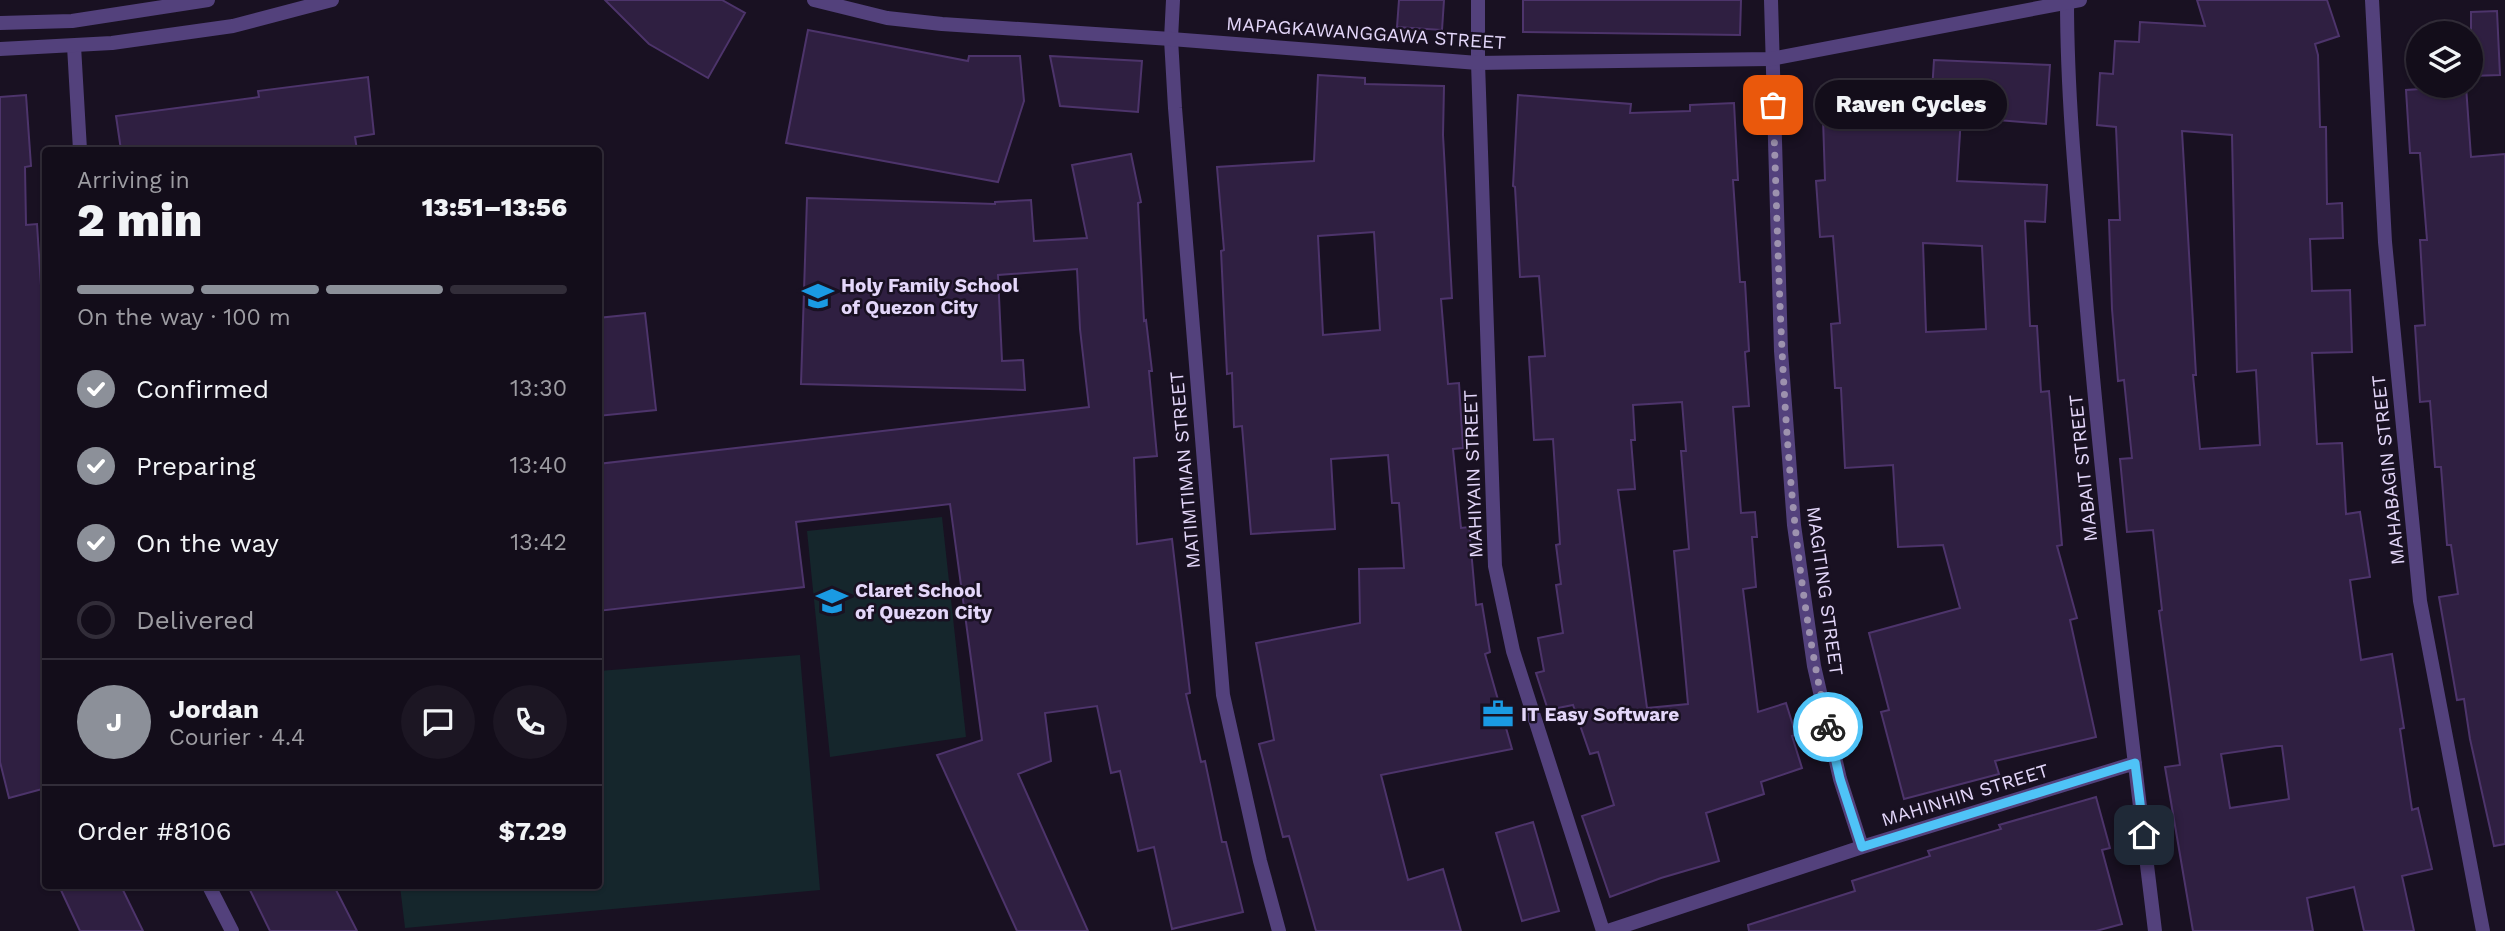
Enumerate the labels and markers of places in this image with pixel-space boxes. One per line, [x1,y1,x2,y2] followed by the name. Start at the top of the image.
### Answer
[1743,75,1803,135] pin
[1815,80,2008,130] callout: Raven Cycles
[841,274,1019,319] place label: Holy Family School of Quezon City
[801,279,835,313] school or university icon: Holy Family School of Quezon City
[855,579,992,624] place label: Claret School of Quezon City
[815,584,849,618] school or university icon: Claret School of Quezon City
[1481,697,1515,731] office icon: IT Easy Software
[1521,703,1679,726] place label: IT Easy Software
[2114,805,2174,865] pin

